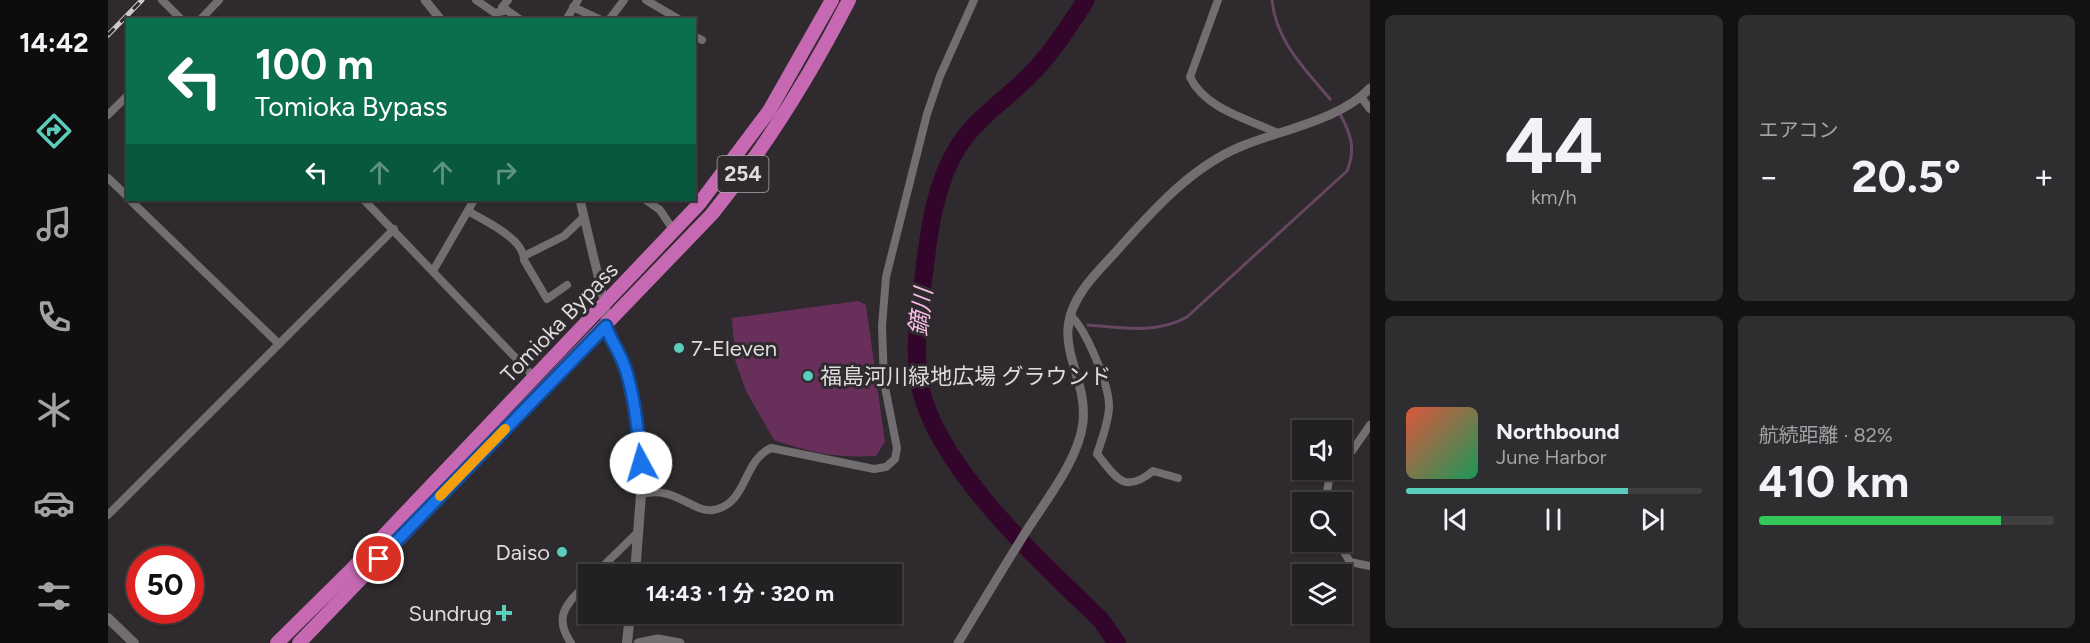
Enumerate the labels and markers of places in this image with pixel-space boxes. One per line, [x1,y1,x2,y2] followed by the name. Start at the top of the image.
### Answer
[691,335,777,362] place label: 7-Eleven
[672,341,686,355] marker: 7-Eleven
[820,363,1111,390] place label: 福島河川緑地広場 グラウンド
[801,369,815,383] marker: 福島河川緑地広場 グラウンド
[353,533,404,584] pin
[496,539,550,566] place label: Daiso
[555,545,569,559] marker: Daiso
[408,600,492,627] place label: Sundrug
[497,606,511,620] marker: Sundrug

